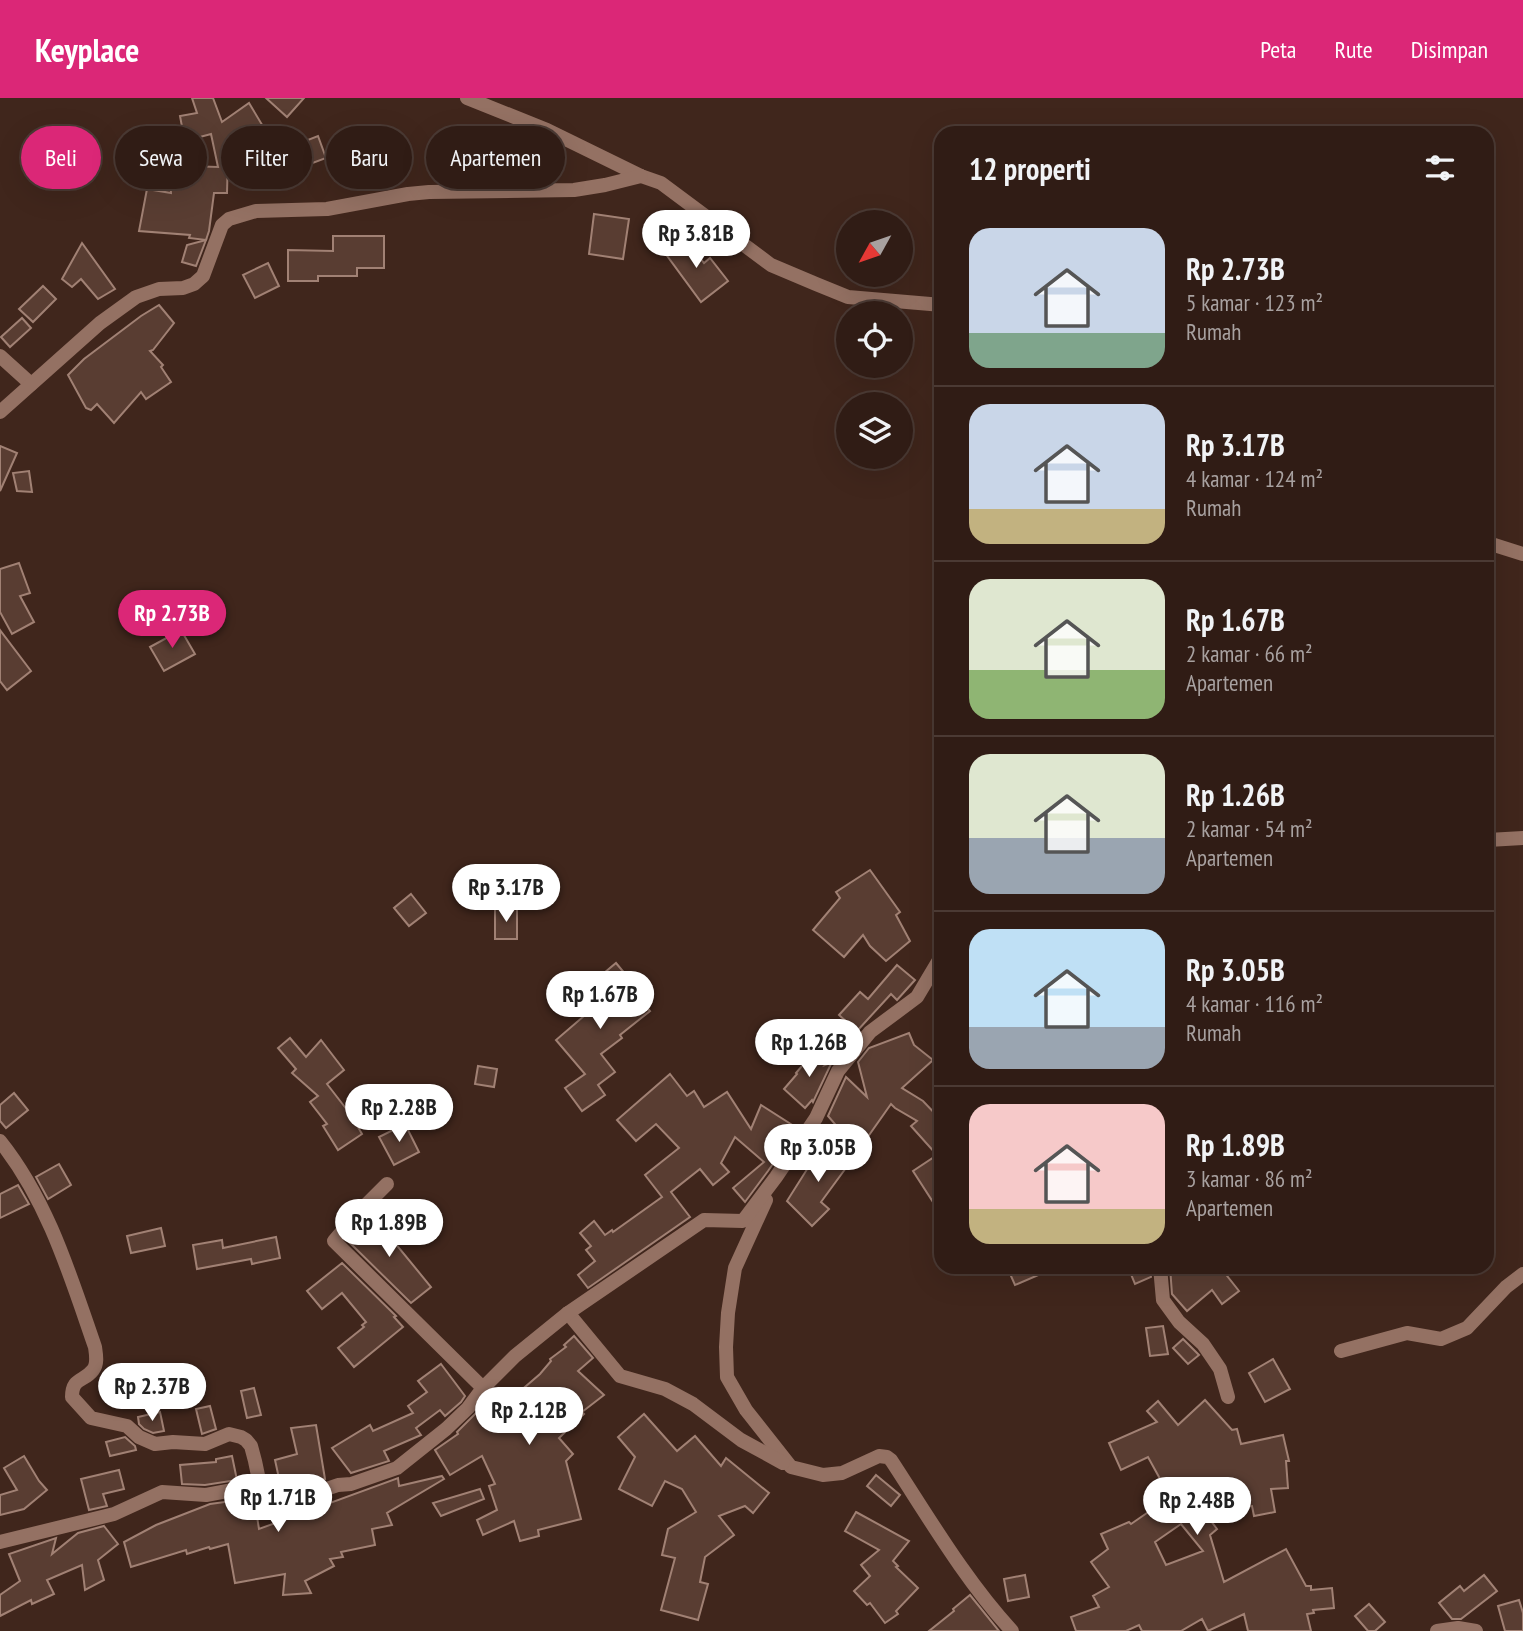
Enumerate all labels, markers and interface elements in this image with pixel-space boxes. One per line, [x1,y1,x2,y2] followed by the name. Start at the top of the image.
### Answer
[35,28,139,71] text: Keyplace
[1260,34,1296,65] text: Peta
[1334,34,1373,65] text: Rute
[1411,34,1488,65] text: Disimpan
[21,126,101,189] chip: Beli
[115,126,207,189] chip: Sewa
[221,126,312,189] chip: Filter
[326,126,412,189] chip: Baru
[426,126,565,189] chip: Apartemen
[969,149,1091,188] text: 12 properti
[1421,149,1459,187] icon: filters
[836,210,914,287] north arrow
[836,210,913,469] map controls
[624,211,768,270] pin: Rp 3.81B
[658,218,734,247] text: Rp 3.81B
[1186,249,1285,288] text: Rp 2.73B
[1025,256,1109,340] icon: home
[1186,288,1323,317] text: 5 kamar · 123 m²
[836,301,913,378] button: locate
[1186,317,1241,346] text: Rumah
[836,392,913,469] button: layers
[1186,425,1285,464] text: Rp 3.17B
[1025,432,1109,516] icon: home
[1186,464,1323,493] text: 4 kamar · 124 m²
[1186,493,1241,522] text: Rumah
[100,590,244,650] pin: Rp 2.73B
[134,598,210,627] text: Rp 2.73B
[1186,600,1285,639] text: Rp 1.67B
[1025,607,1109,691] icon: home
[1186,639,1313,668] text: 2 kamar · 66 m²
[1186,668,1273,697] text: Apartemen
[1186,775,1285,814] text: Rp 1.26B
[1025,782,1109,866] icon: home
[1186,814,1313,843] text: 2 kamar · 54 m²
[1186,843,1273,872] text: Apartemen
[434,864,578,924] pin: Rp 3.17B
[468,872,544,901] text: Rp 3.17B
[1186,950,1285,989] text: Rp 3.05B
[1025,957,1109,1041] icon: home
[528,972,672,1031] pin: Rp 1.67B
[562,979,638,1008] text: Rp 1.67B
[1186,989,1323,1018] text: 4 kamar · 116 m²
[1186,1018,1241,1047] text: Rumah
[737,1020,881,1079] pin: Rp 1.26B
[771,1027,847,1056] text: Rp 1.26B
[327,1084,471,1144] pin: Rp 2.28B
[361,1092,437,1121] text: Rp 2.28B
[746,1124,890,1184] pin: Rp 3.05B
[1186,1125,1285,1164] text: Rp 1.89B
[780,1132,856,1161] text: Rp 3.05B
[1025,1132,1109,1216] icon: home
[1186,1164,1313,1193] text: 3 kamar · 86 m²
[1186,1193,1273,1222] text: Apartemen
[317,1200,461,1259] pin: Rp 1.89B
[351,1207,427,1236] text: Rp 1.89B
[80,1364,224,1423] pin: Rp 2.37B
[114,1371,190,1400] text: Rp 2.37B
[457,1388,601,1447] pin: Rp 2.12B
[491,1395,567,1424] text: Rp 2.12B
[206,1474,350,1534] pin: Rp 1.71B
[1125,1478,1269,1537] pin: Rp 2.48B
[240,1482,316,1511] text: Rp 1.71B
[1159,1485,1235,1514] text: Rp 2.48B

